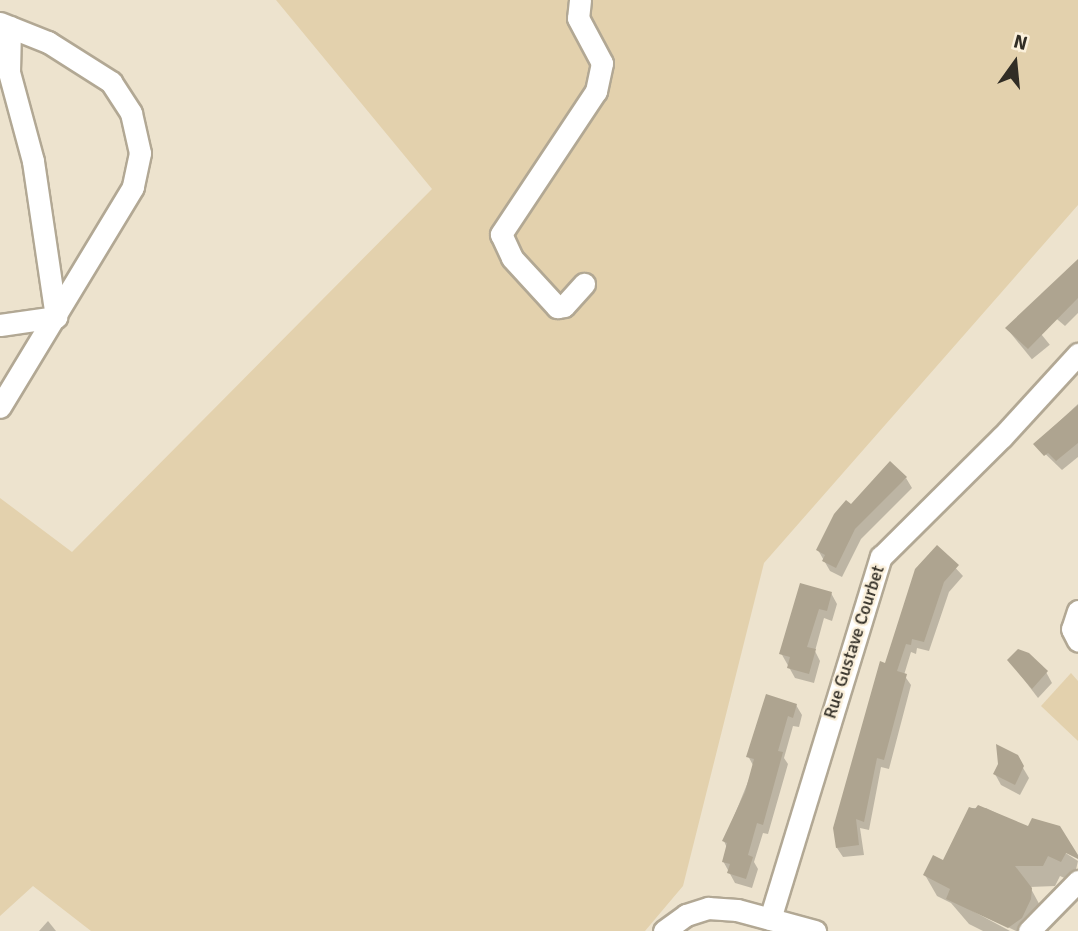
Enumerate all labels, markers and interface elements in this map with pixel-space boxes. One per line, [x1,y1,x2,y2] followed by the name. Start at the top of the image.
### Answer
[980,28,1050,98] north arrow
[1011,29,1030,56] text: N
[819,563,889,721] street label: Rue Gustave Courbet

